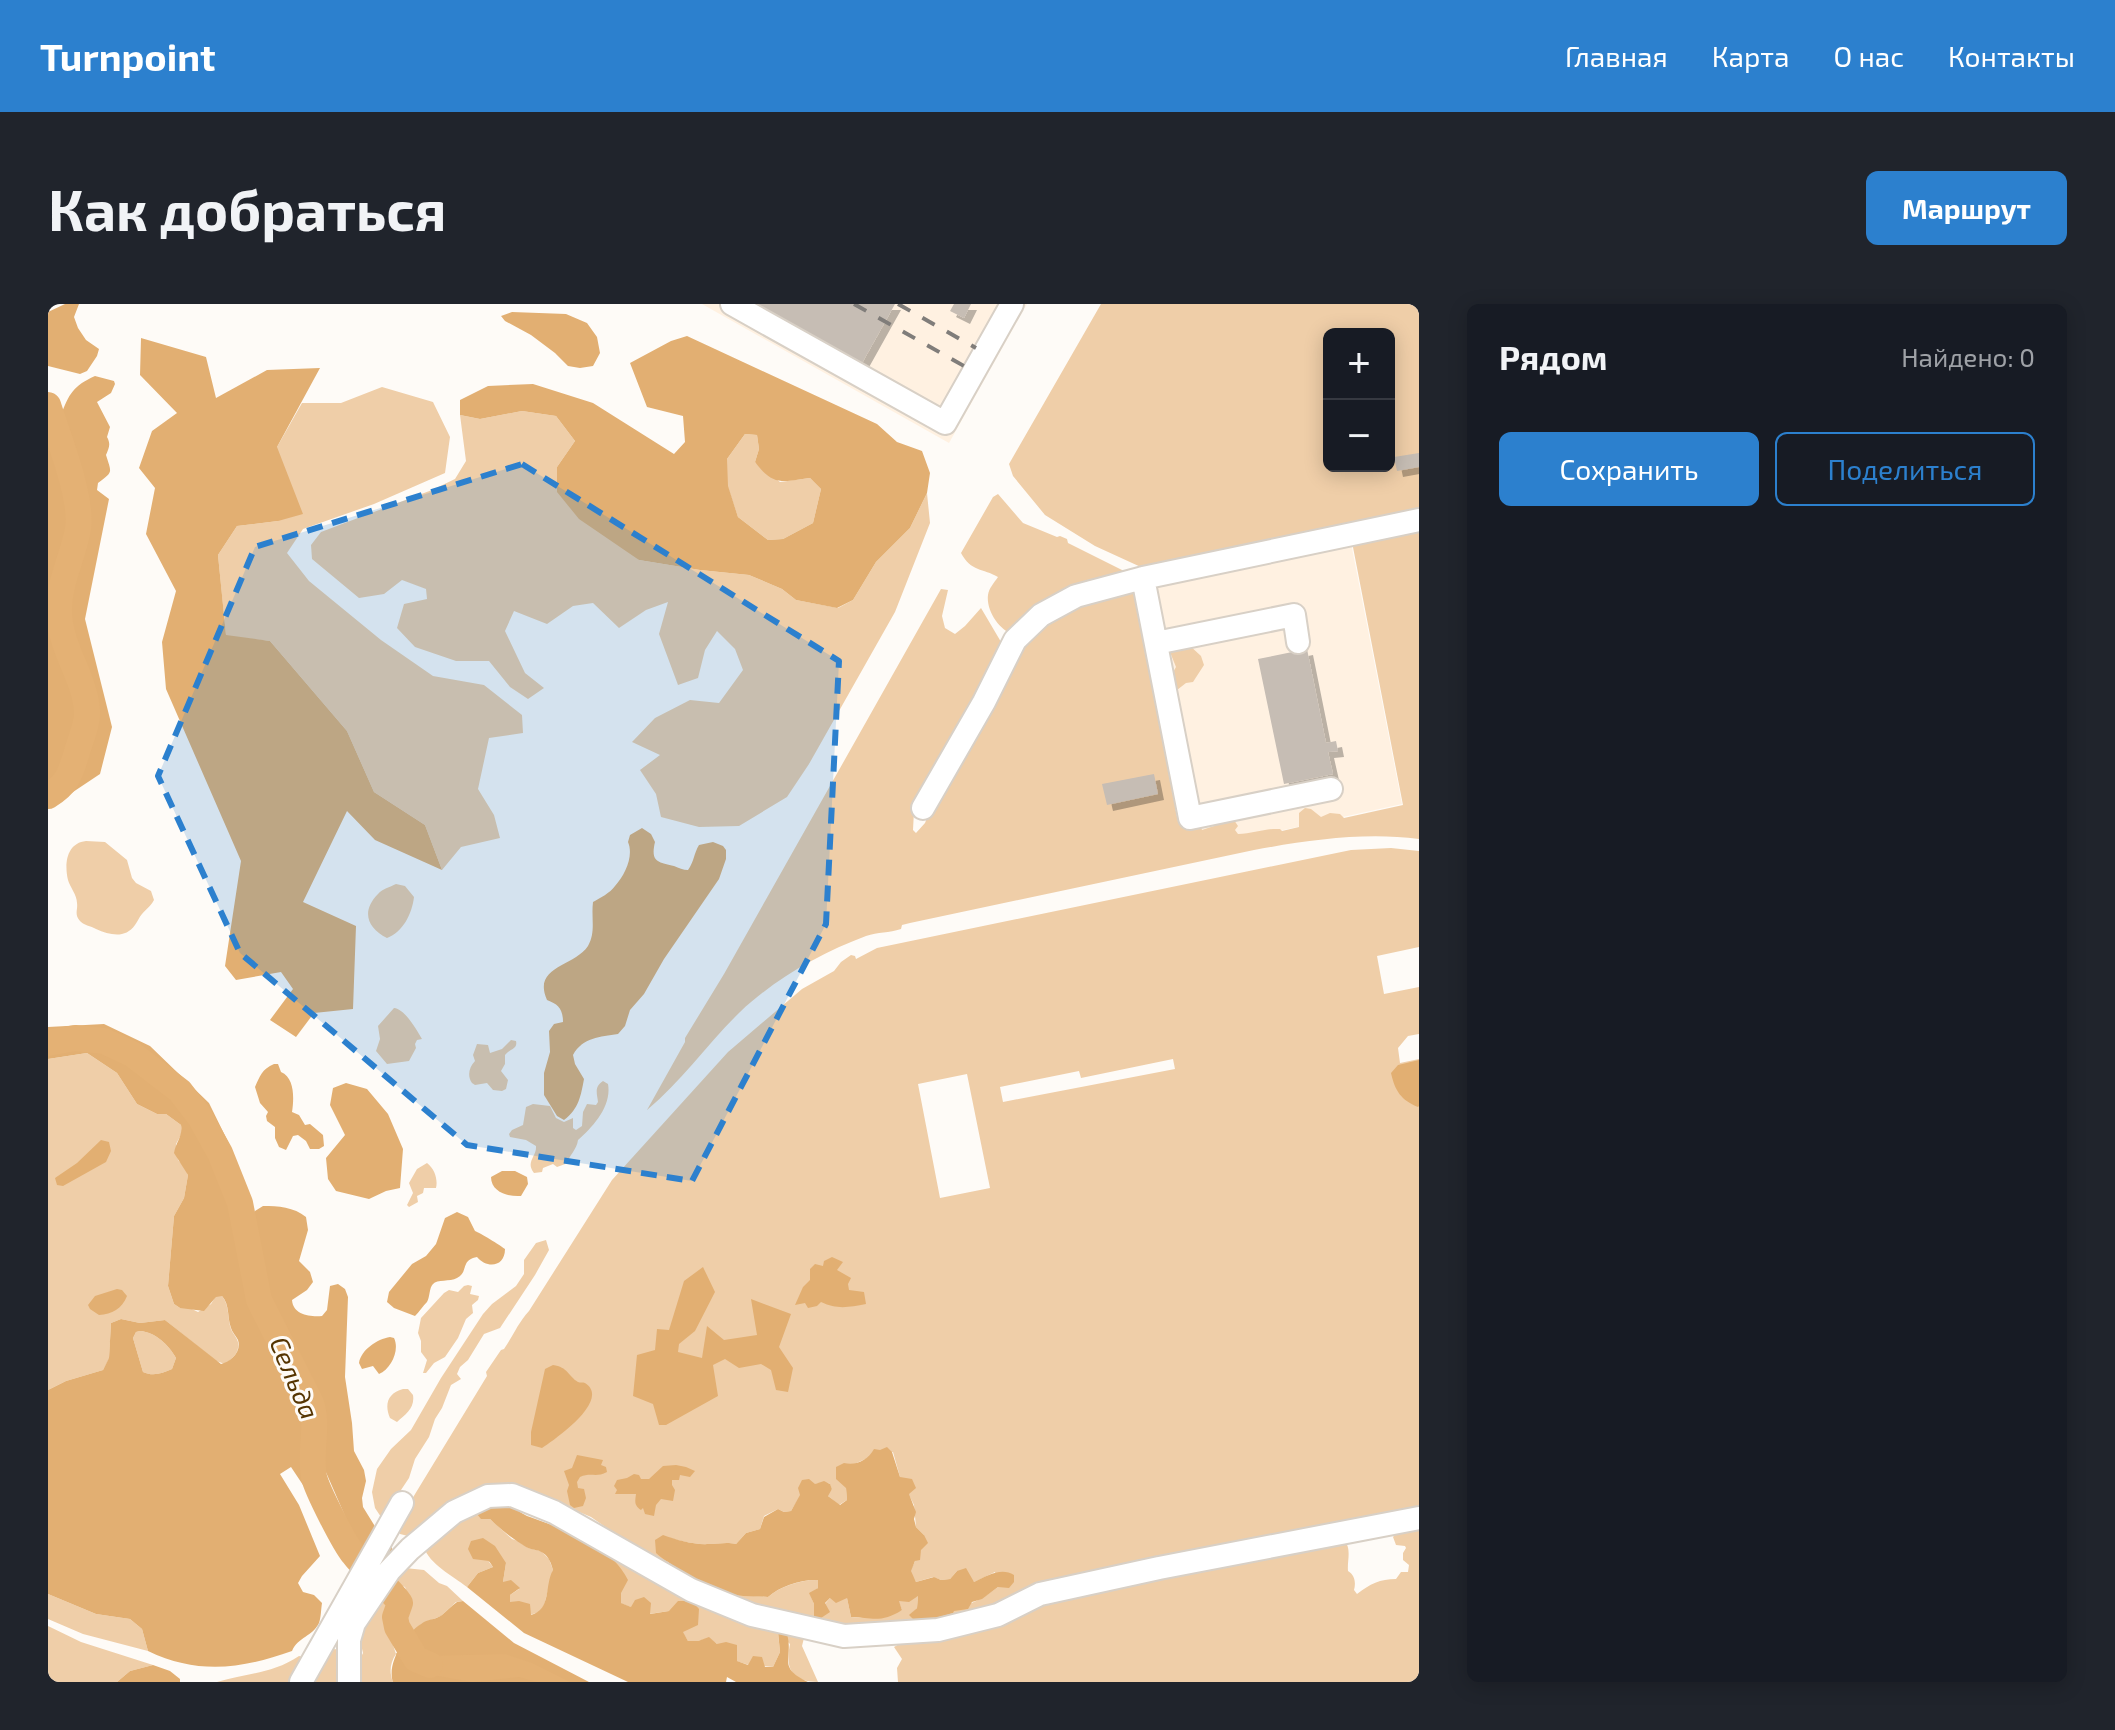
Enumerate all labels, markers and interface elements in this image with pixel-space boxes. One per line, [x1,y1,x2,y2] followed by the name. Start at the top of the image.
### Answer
[40,33,216,79] text: Turnpoint
[1565,39,1668,73] text: Главная
[1712,39,1790,73] text: Карта
[1834,39,1904,73] text: О нас
[1948,39,2075,73] text: Контакты
[1866,171,2067,245] button: Маршрут
[48,175,446,242] text: Как добраться
[1323,328,1395,472] map controls
[1323,328,1395,400] button: +
[1499,336,1607,377] text: Рядом
[1901,341,2035,372] text: Найдено: 0
[1323,400,1395,472] button: −
[1499,432,1759,506] button: Сохранить
[1775,432,2035,506] button: Поделиться
[264,1332,326,1423] water label: Сельда

